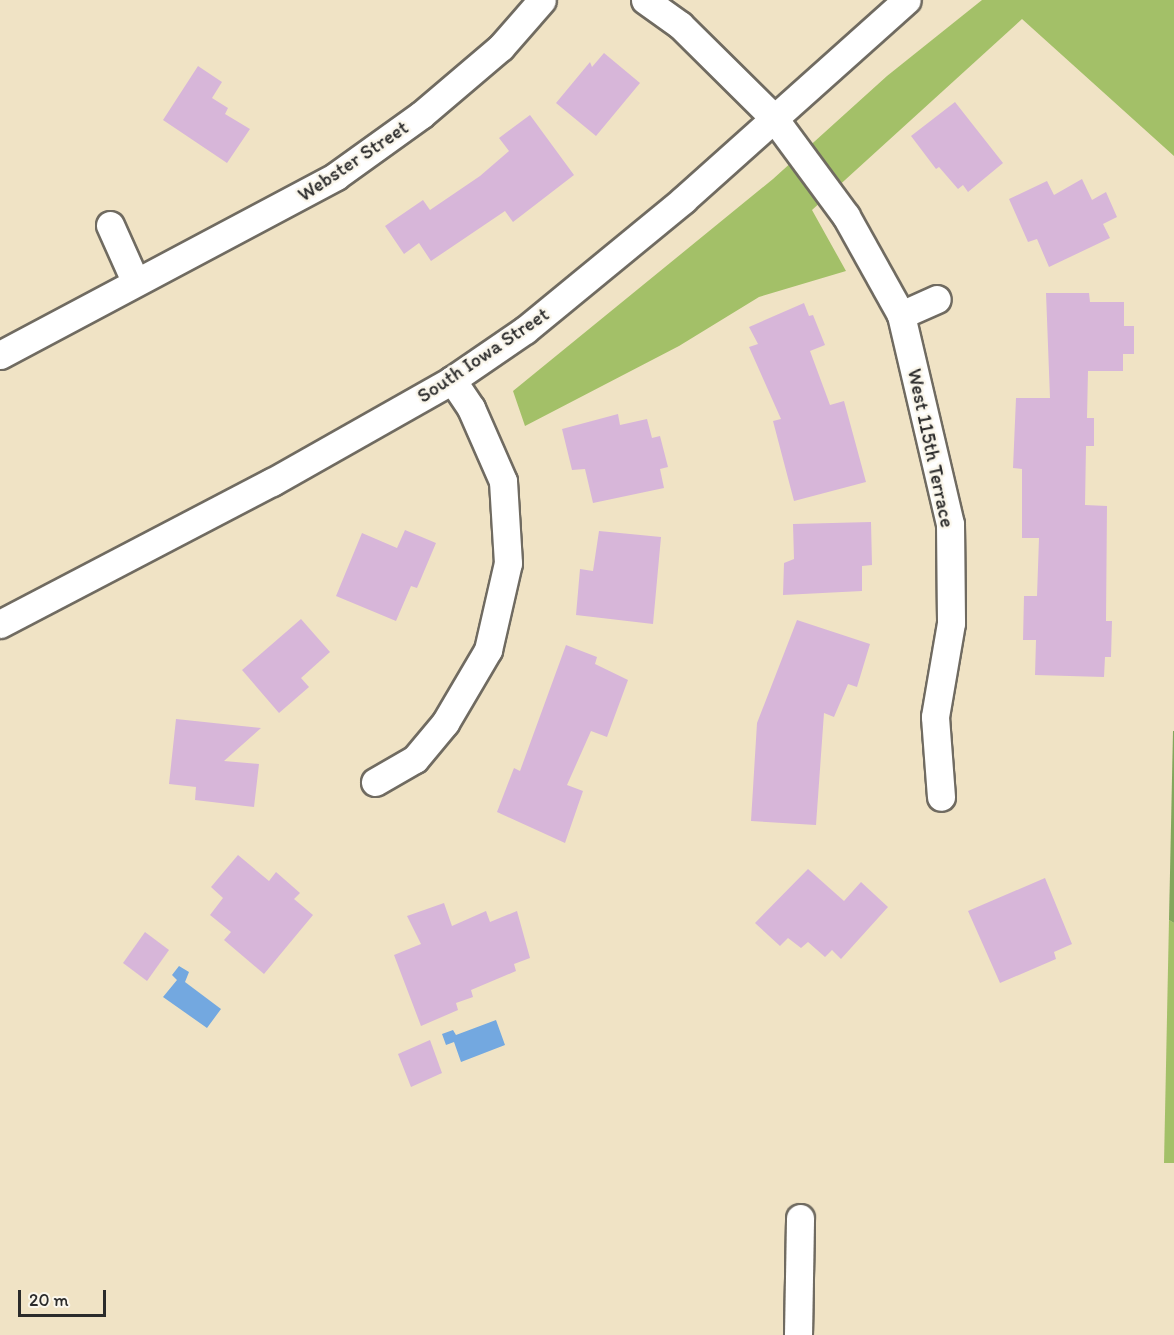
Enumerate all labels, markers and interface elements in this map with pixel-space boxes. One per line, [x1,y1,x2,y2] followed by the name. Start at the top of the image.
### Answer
[293,115,413,207] street label: Webster Street
[413,302,553,408] street label: South Iowa Street
[902,367,960,529] street label: West 115th Terrace
[21,1278,110,1316] scale bar
[29,1289,69,1311] text: 20 m

